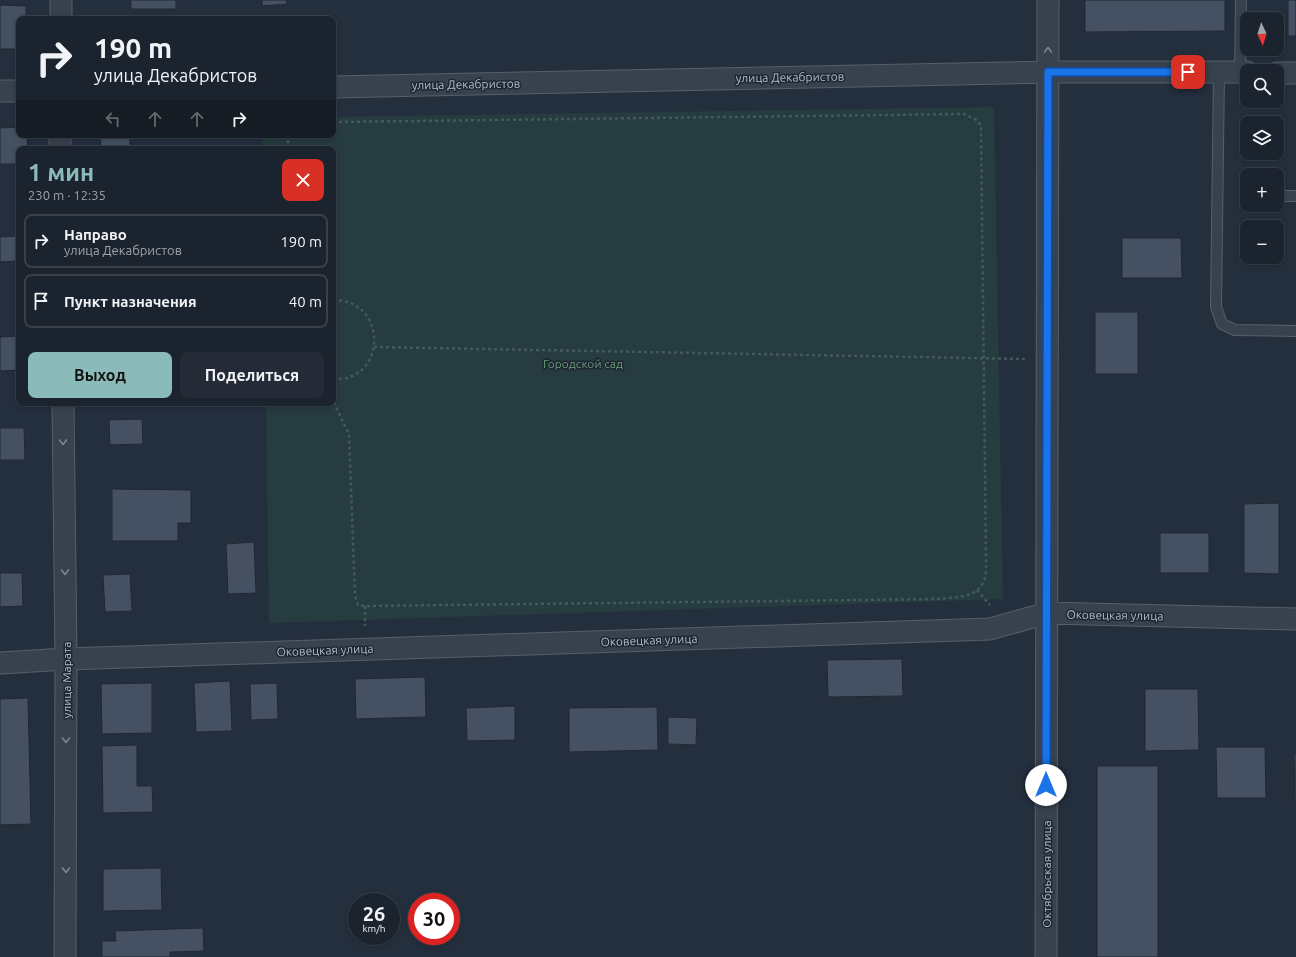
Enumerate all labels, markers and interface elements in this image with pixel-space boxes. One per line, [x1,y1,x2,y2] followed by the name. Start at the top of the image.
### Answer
[1240,12,1284,56] north arrow
[1240,12,1284,264] map controls
[28,32,80,84] icon: right
[94,32,172,63] text: 190 m
[1044,47,1052,53] one-way arrow
[1171,55,1205,89] pin
[1177,61,1199,83] icon: arrive
[1240,64,1284,108] button: search
[94,65,257,85] text: улица Декабристов
[736,70,844,84] street label: улица Декабристов
[412,77,520,91] street label: улица Декабристов
[102,108,124,130] icon: left
[144,108,166,130] icon: ahead
[186,108,208,130] icon: ahead
[228,108,250,130] icon: right
[1240,116,1284,160] button: layers
[28,159,94,186] text: 1 мин
[282,159,324,201] button: close
[1240,168,1284,212] button: +
[28,188,106,202] text: 230 m · 12:35
[1240,220,1284,264] button: −
[64,226,127,243] text: Направо
[30,230,52,252] icon: right
[280,233,322,250] text: 190 m
[64,243,182,257] text: улица Декабристов
[30,290,52,312] icon: arrive
[64,293,197,310] text: Пункт назначения
[289,293,322,310] text: 40 m
[28,352,172,398] button: Выход
[180,352,324,398] button: Поделиться
[543,357,623,370] park label: Городской сад
[59,439,67,445] one-way arrow
[61,569,69,575] one-way arrow
[1066,608,1164,622] street label: Оковецкая улица
[600,632,698,648] street label: Оковецкая улица
[60,642,73,718] street label: улица Марата
[276,642,374,658] street label: Оковецкая улица
[62,737,70,743] one-way arrow
[1025,764,1067,806] position arrow
[1040,820,1053,928] street label: Октябрьская улица
[62,867,70,873] one-way arrow
[408,893,460,945] speed limit sign: 30
[363,902,385,925] text: 26
[362,923,386,934] text: km/h

